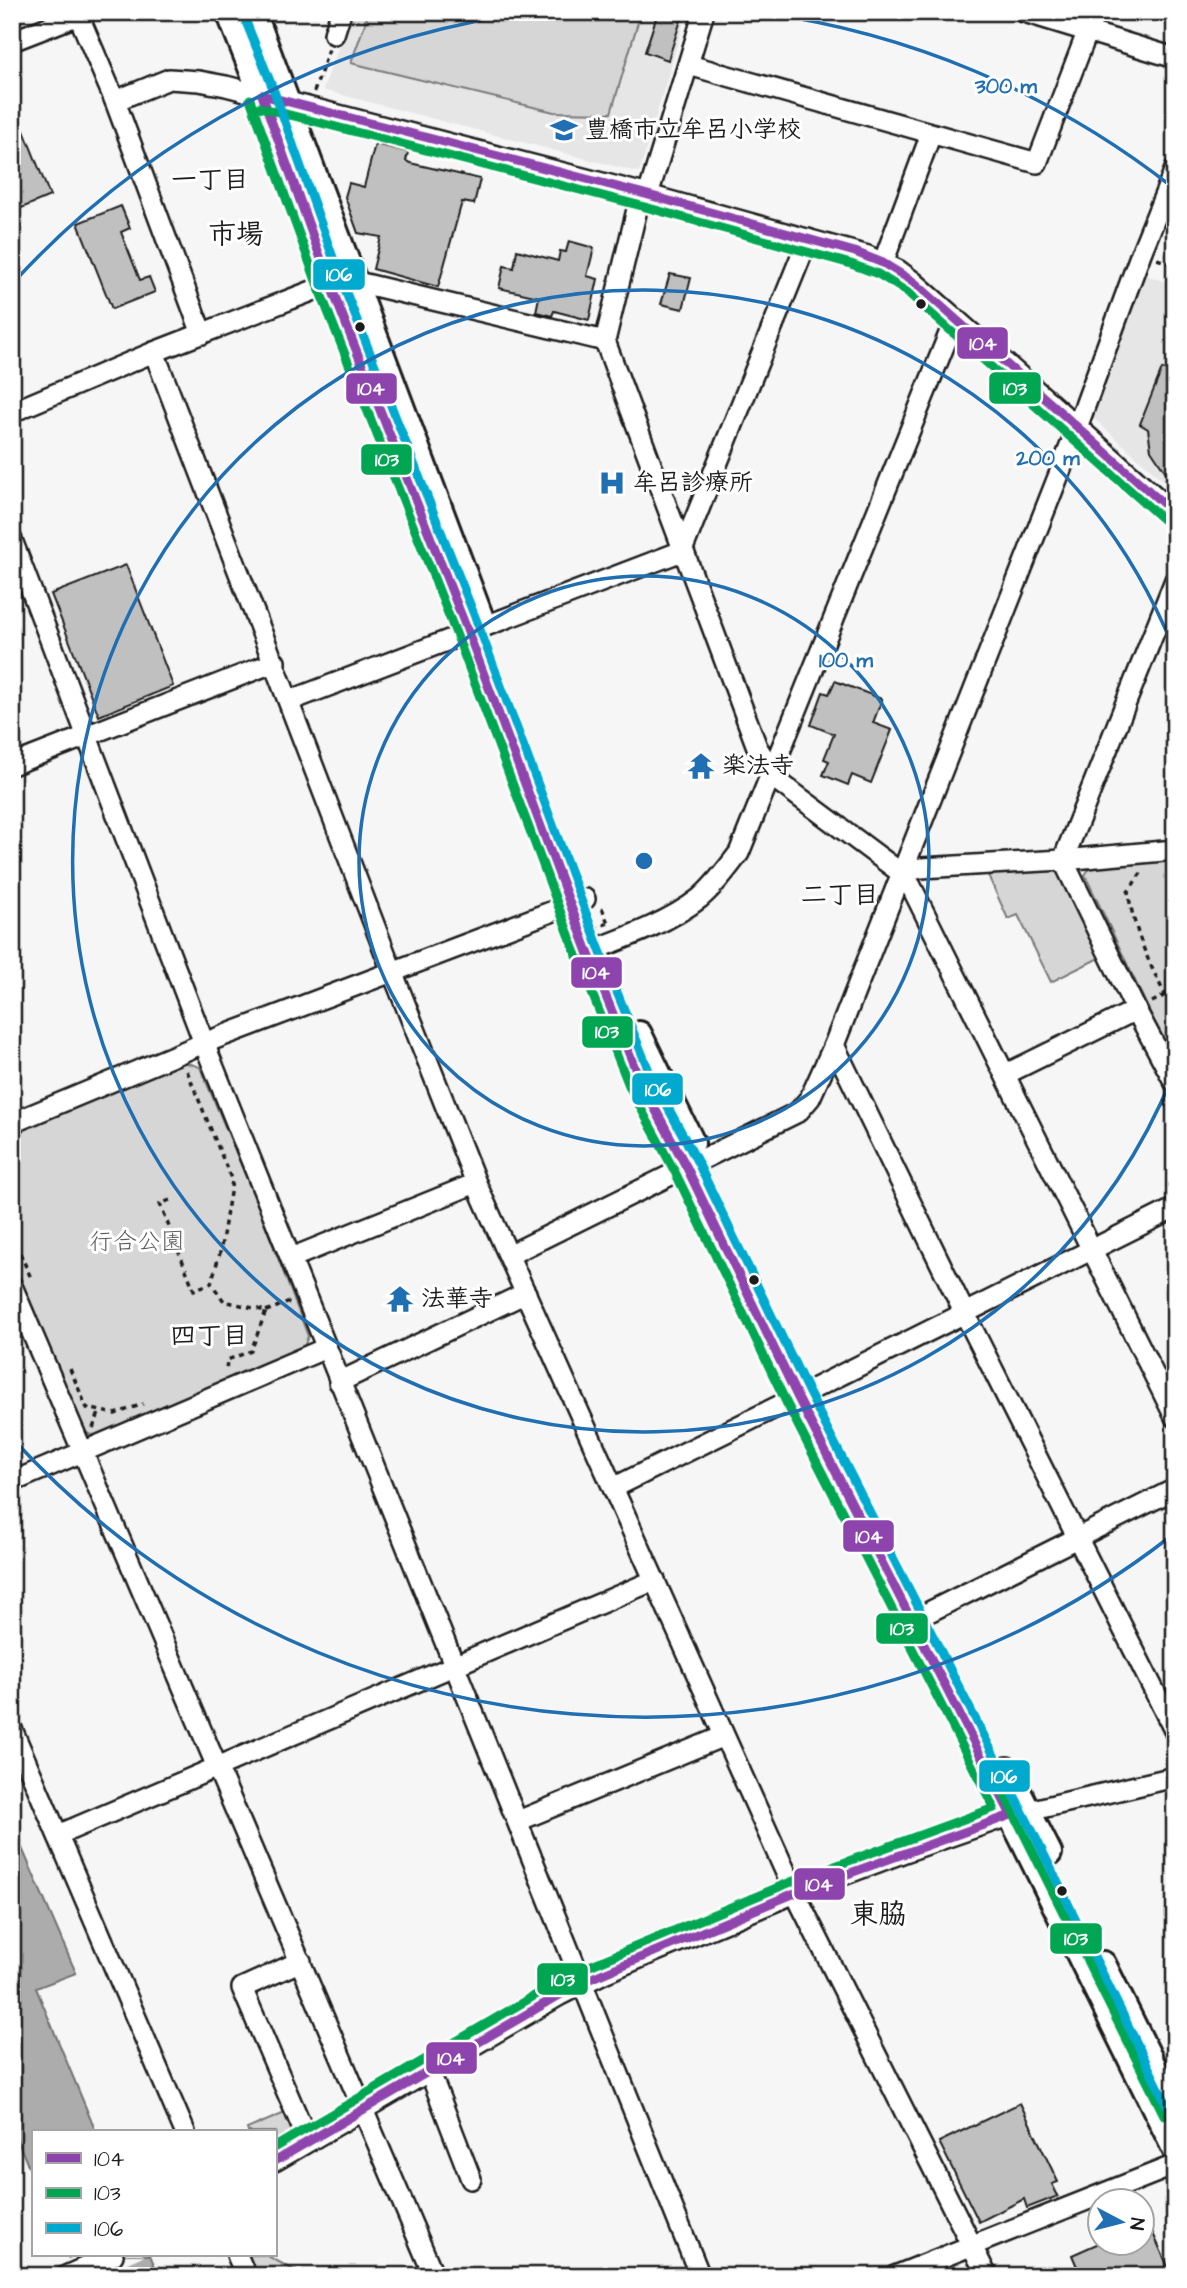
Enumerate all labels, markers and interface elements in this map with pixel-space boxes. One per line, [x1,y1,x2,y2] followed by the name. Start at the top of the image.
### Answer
[974,72,1038,101] text: 300 m
[585,113,801,147] place label: 豊橋市立牟呂小学校
[549,115,579,145] school or university icon: 豊橋市立牟呂小学校
[171,162,249,198] district label: 一丁目
[208,215,264,254] district label: 市場
[312,258,366,291] line badge: 106
[326,262,352,289] text: 106
[914,297,928,311] unlabelled marker
[353,320,367,334] unlabelled marker
[956,326,1009,360] line badge: 104
[969,331,997,358] text: 104
[988,371,1042,405] line badge: 103
[345,372,398,405] line badge: 104
[357,376,385,403] text: 104
[1003,376,1027,403] text: 103
[360,443,413,476] line badge: 103
[1015,444,1080,473] text: 200 m
[375,447,399,474] text: 103
[633,466,753,500] place label: 牟呂診療所
[597,468,627,498] hospital icon: 牟呂診療所
[819,646,874,675] text: 100 m
[722,749,794,783] place label: 楽法寺
[686,751,716,781] temple icon: 楽法寺
[632,849,656,873] centre of rings
[801,877,879,913] district label: 二丁目
[570,956,623,989] line badge: 104
[582,960,610,987] text: 104
[581,1015,634,1049] line badge: 103
[595,1019,619,1046] text: 103
[631,1072,684,1106] line badge: 106
[645,1077,671,1104] text: 106
[89,1225,185,1259] park label: 行合公園
[747,1273,761,1287] unlabelled marker
[421,1282,493,1316] place label: 法華寺
[385,1284,415,1314] temple icon: 法華寺
[170,1318,248,1354] district label: 四丁目
[842,1519,895,1553] line badge: 104
[855,1524,883,1551] text: 104
[875,1612,929,1645] line badge: 103
[890,1616,914,1643] text: 103
[978,1759,1031,1793] line badge: 106
[991,1764,1017,1791] text: 106
[793,1867,846,1901] line badge: 104
[805,1872,833,1899] text: 104
[1055,1884,1069,1898] unlabelled marker
[850,1895,906,1934] district label: 東脇
[1049,1922,1103,1955] line badge: 103
[1064,1926,1088,1953] text: 103
[536,1962,589,1996] line badge: 103
[551,1967,575,1994] text: 103
[425,2041,478,2075] line badge: 104
[437,2046,465,2073] text: 104
[32,2130,276,2256] legend
[94,2145,124,2174] text: 104
[94,2179,121,2208] text: 103
[1086,2186,1156,2256] north arrow
[94,2215,123,2244] text: 106
[1122,2216,1151,2232] text: N

